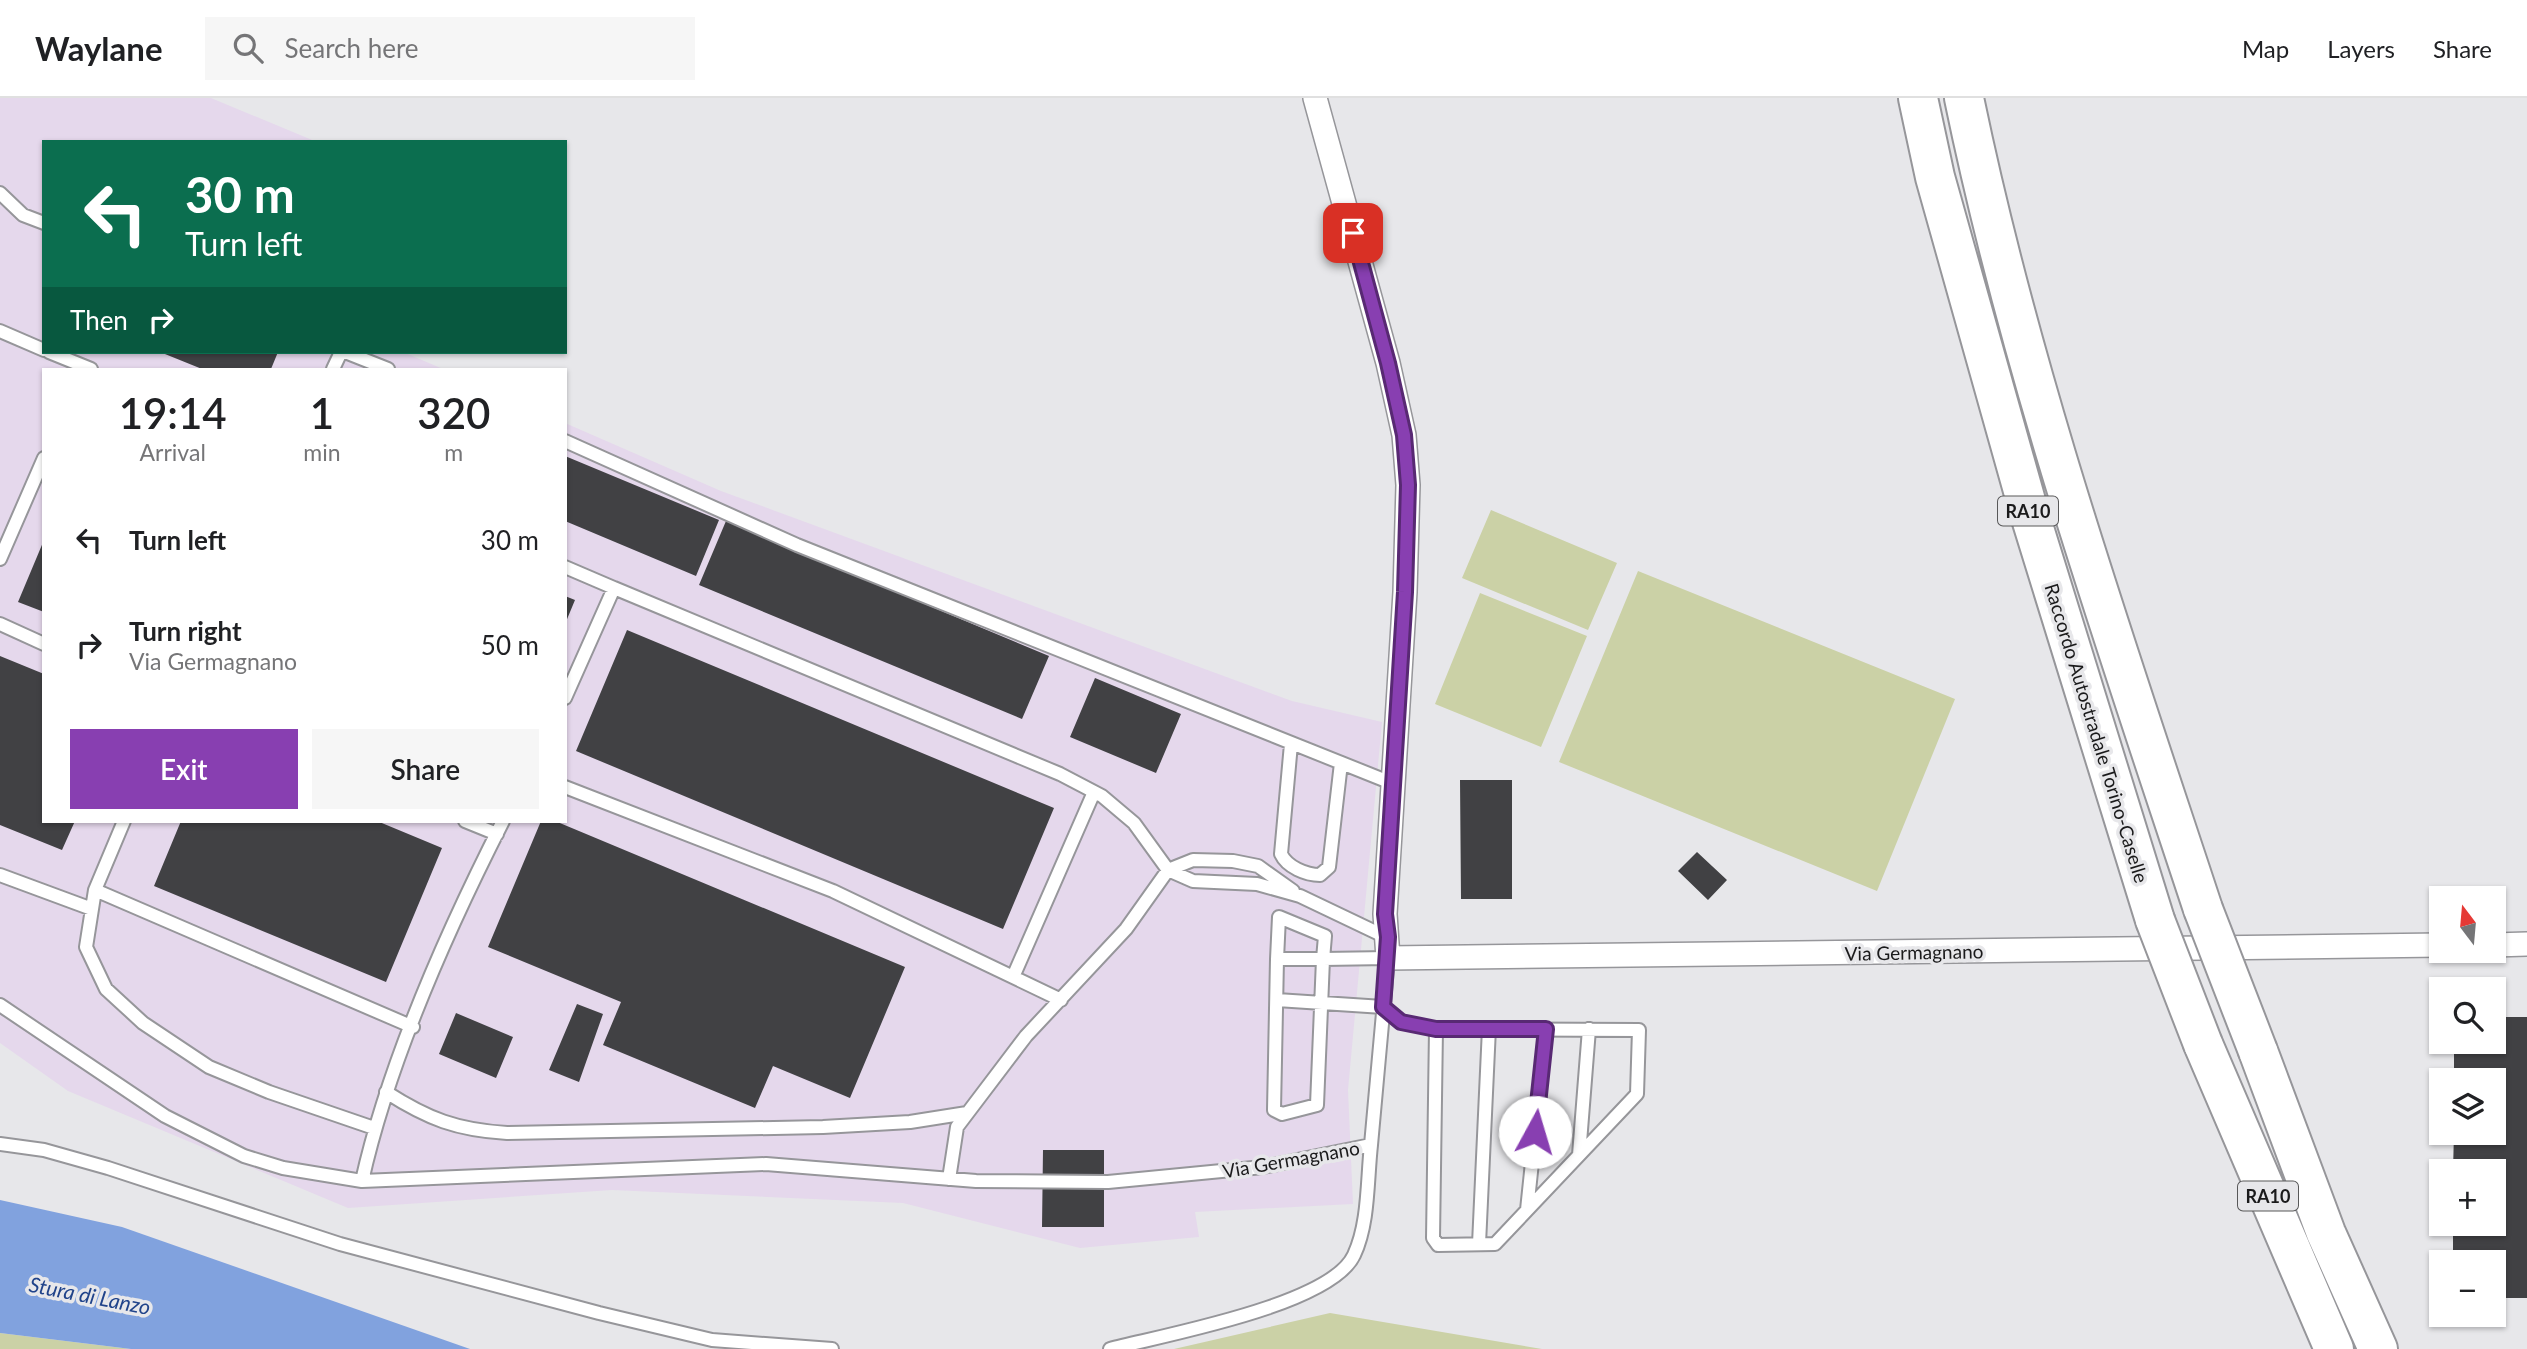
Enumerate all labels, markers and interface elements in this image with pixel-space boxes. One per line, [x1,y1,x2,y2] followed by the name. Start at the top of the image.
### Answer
[205,17,695,80] search box
[35,28,163,68] text: Waylane
[229,29,267,67] icon: search
[285,32,419,64] text: Search here
[2242,34,2289,63] text: Map
[2327,34,2395,63] text: Layers
[2433,34,2492,63] text: Share
[185,165,295,223] text: 30 m
[70,168,161,259] icon: left
[1323,203,1383,263] pin
[1334,214,1372,252] icon: arrive
[185,224,302,263] text: Turn left
[142,301,180,339] icon: right
[70,304,128,336] text: Then
[119,388,227,438] text: 19:14
[310,388,334,438] text: 1
[417,388,490,438] text: 320
[140,438,206,466] text: Arrival
[303,438,341,466] text: min
[444,438,463,466] text: m
[1998,496,2058,526] road number: RA10
[70,521,108,559] icon: left
[129,524,226,556] text: Turn left
[481,524,539,556] text: 30 m
[2040,581,2154,885] street label: Raccordo Autostradale Torino-Caselle
[129,615,242,647] text: Turn right
[70,626,108,664] icon: right
[481,629,539,661] text: 50 m
[129,647,297,675] text: Via Germagnano
[70,729,298,809] button: Exit
[312,729,539,809] button: Share
[2429,886,2506,962] north arrow
[2429,886,2506,1327] map controls
[1844,939,1984,965] street label: Via Germagnano
[2429,977,2506,1054] button: search
[2429,1068,2506,1145] button: layers
[1498,1095,1572,1169] position arrow
[1221,1136,1361,1182] street label: Via Germagnano
[2429,1159,2506,1236] button: +
[2238,1182,2298,1210] road number: RA10
[2429,1250,2506,1327] button: −
[27,1271,153,1319] water label: Stura di Lanzo

